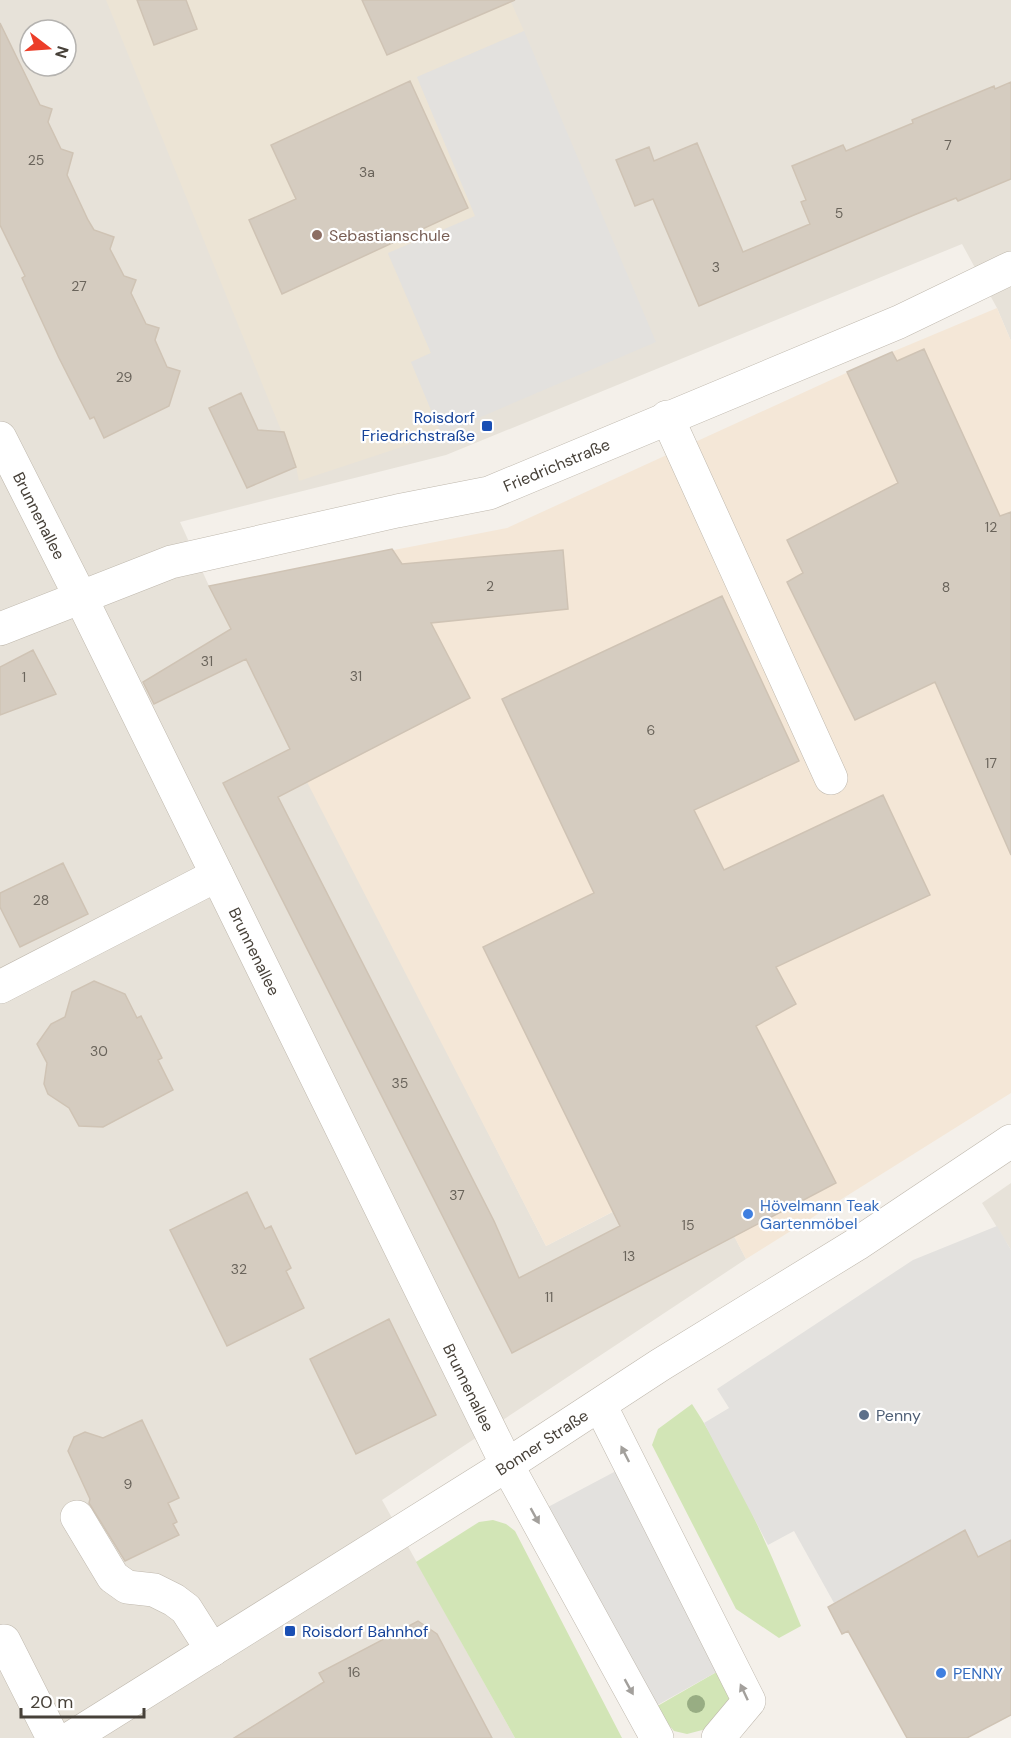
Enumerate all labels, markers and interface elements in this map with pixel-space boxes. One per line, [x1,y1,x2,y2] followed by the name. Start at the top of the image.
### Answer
[18,18,78,78] north arrow
[50,44,74,61] text: N
[944,136,952,154] house number: 7
[28,151,44,169] house number: 25
[359,163,375,181] house number: 3a
[835,204,843,222] house number: 5
[329,225,450,246] place label: Sebastianschule
[310,228,324,242] marker: Sebastianschule
[712,258,720,276] house number: 3
[71,277,87,295] house number: 27
[116,368,133,386] house number: 29
[361,407,475,446] place label: Roisdorf Friedrichstraße
[480,419,494,433] marker: Roisdorf Friedrichstraße
[500,433,613,496] street label: Friedrichstraße
[8,468,70,563] street label: Brunnenallee
[985,518,997,536] house number: 12
[486,577,494,595] house number: 2
[942,578,950,596] house number: 8
[201,652,213,670] house number: 31
[350,667,362,685] house number: 31
[22,668,26,686] house number: 1
[647,721,655,739] house number: 6
[985,754,997,772] house number: 17
[33,891,49,909] house number: 28
[224,904,285,999] street label: Brunnenallee
[90,1042,108,1060] house number: 30
[392,1074,408,1092] house number: 35
[449,1186,465,1204] house number: 37
[760,1195,880,1234] place label: Hövelmann Teak Gartenmöbel
[741,1207,755,1221] marker: Hövelmann Teak Gartenmöbel
[682,1216,694,1234] house number: 15
[623,1247,635,1265] house number: 13
[231,1260,247,1278] house number: 32
[545,1288,553,1306] house number: 11
[438,1340,499,1435] street label: Brunnenallee
[492,1404,592,1480] street label: Bonner Straße
[876,1405,921,1426] place label: Penny
[857,1408,871,1422] marker: Penny
[620,1446,629,1463] one-way arrow
[124,1475,133,1493] house number: 9
[530,1508,540,1525] one-way arrow
[302,1621,428,1642] place label: Roisdorf Bahnhof
[283,1624,297,1638] marker: Roisdorf Bahnhof
[347,1663,361,1681] house number: 16
[953,1663,1003,1684] place label: PENNY
[934,1666,948,1680] marker: PENNY
[624,1679,634,1696] one-way arrow
[21,1681,144,1719] scale bar
[740,1684,749,1701] one-way arrow
[30,1690,73,1714] text: 20 m

